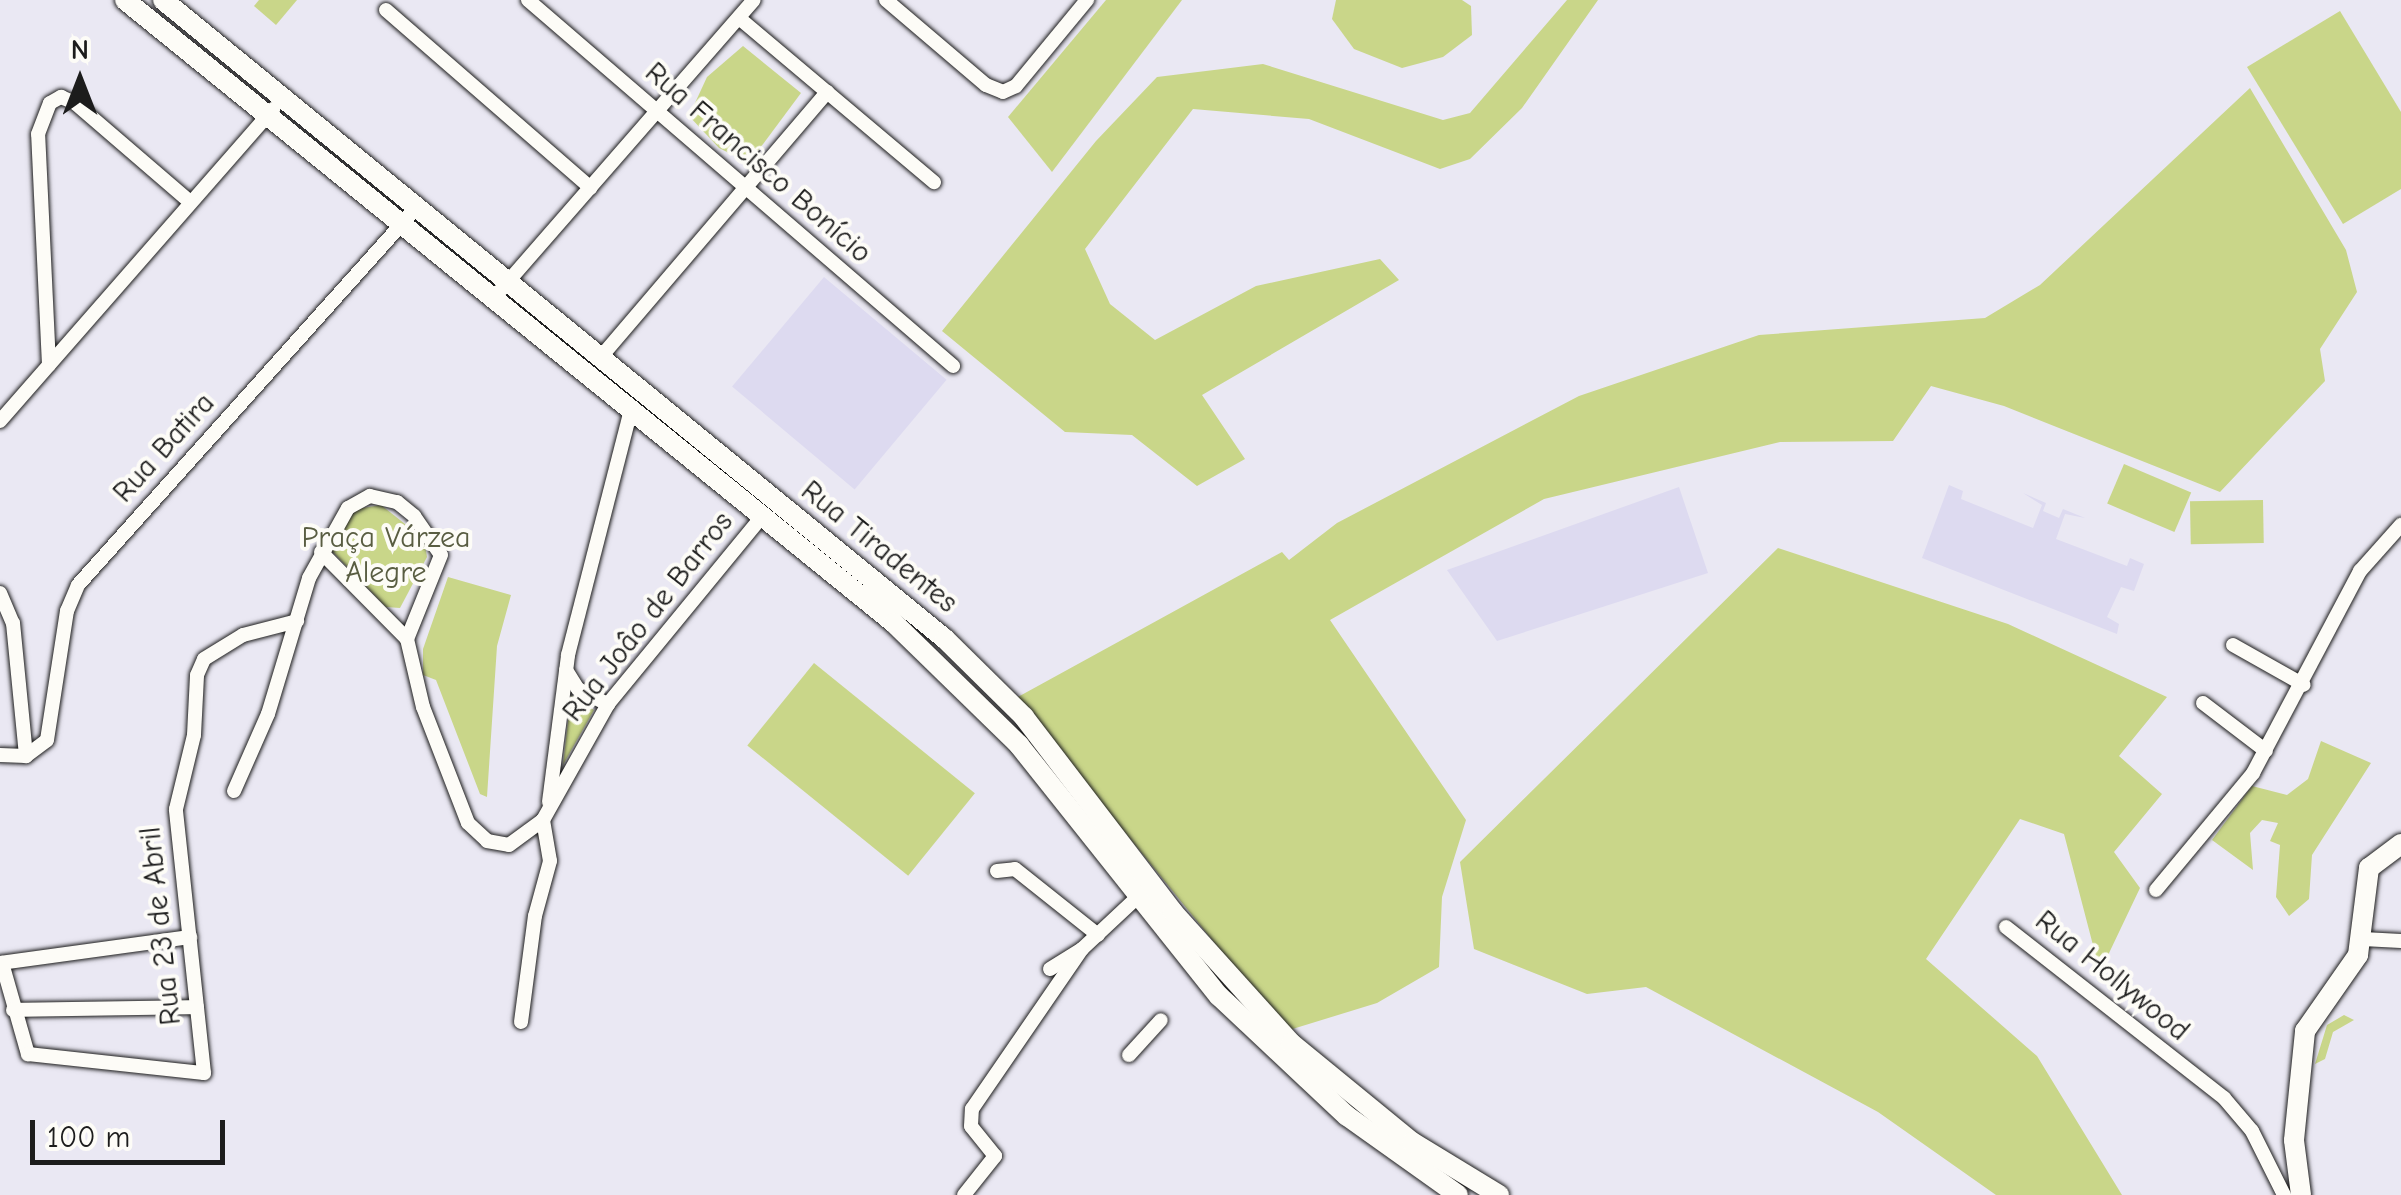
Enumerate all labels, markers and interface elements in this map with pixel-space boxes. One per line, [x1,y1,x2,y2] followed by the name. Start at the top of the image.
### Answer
[30,30,130,130] north arrow
[71,34,89,66] text: N
[637,55,879,271] street label: Rua Francisco Bonício
[105,386,223,510] street label: Rua Batira
[794,473,964,621] street label: Rua Tiradentes
[555,505,741,729] street label: Rua Joâo de Barros
[302,520,470,590] park label: Praça Várzea Alegre
[133,825,189,1027] street label: Rua 23 de Abril
[2028,903,2196,1049] street label: Rua Hollywood
[35,1100,230,1162] scale bar
[47,1120,130,1155] text: 100 m

